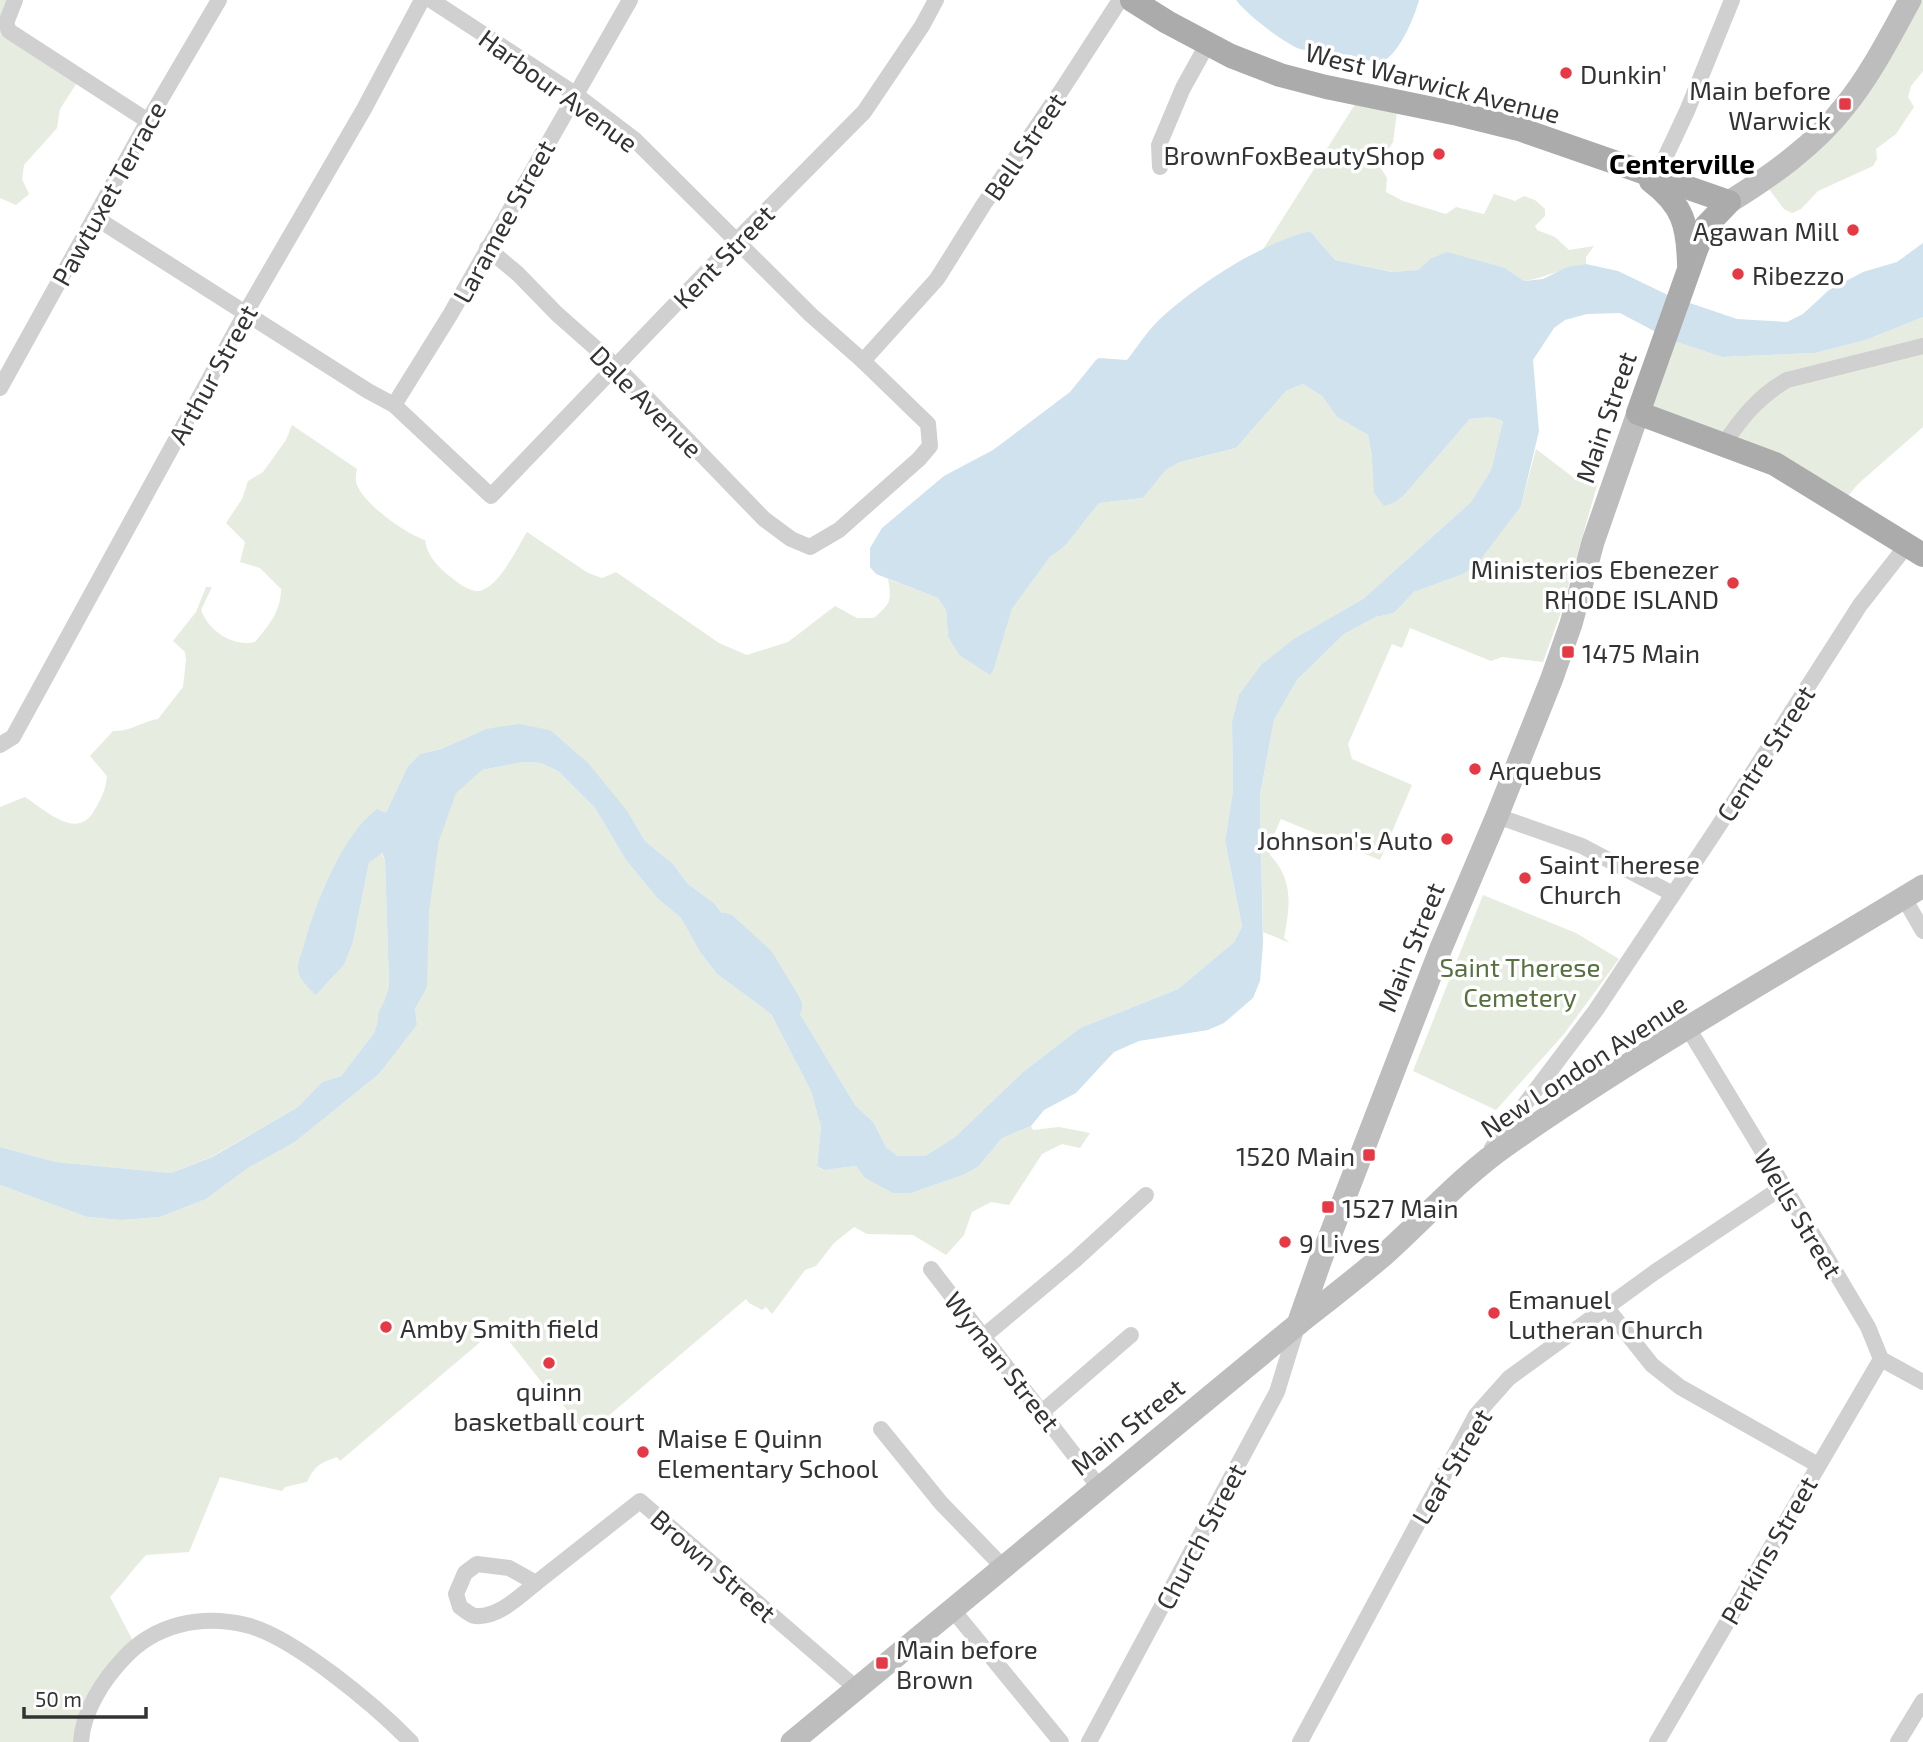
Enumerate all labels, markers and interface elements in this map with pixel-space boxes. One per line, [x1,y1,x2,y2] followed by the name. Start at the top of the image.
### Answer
[474,22,644,158] street label: Harbour Avenue
[1302,35,1564,129] street label: West Warwick Avenue
[1580,58,1667,89] place label: Dunkin'
[1558,65,1574,81] marker: Dunkin'
[1689,74,1831,135] place label: Main before Warwick
[977,86,1071,206] street label: Bell Street
[45,95,171,291] street label: Pawtuxet Terrace
[1837,96,1853,112] marker: Main before Warwick
[446,134,560,308] street label: Laramee Street
[1163,139,1425,170] place label: BrownFoxBeautyShop
[1431,146,1447,162] marker: BrownFoxBeautyShop
[1609,146,1755,180] district label: Centerville
[666,198,780,314] street label: Kent Street
[1693,215,1839,246] place label: Agawan Mill
[1845,222,1861,238] marker: Agawan Mill
[1752,259,1845,290] place label: Ribezzo
[1730,266,1746,282] marker: Ribezzo
[161,299,263,449] street label: Arthur Street
[585,339,709,463] street label: Dale Avenue
[1568,347,1642,487] street label: Main Street
[1470,553,1719,614] place label: Ministerios Ebenezer RHODE ISLAND
[1725,575,1741,591] marker: Ministerios Ebenezer RHODE ISLAND
[1582,637,1700,668] place label: 1475 Main
[1560,644,1576,660] marker: 1475 Main
[1710,679,1821,827] street label: Centre Street
[1489,754,1602,785] place label: Arquebus
[1467,761,1483,777] marker: Arquebus
[1257,824,1433,855] place label: Johnson's Auto
[1439,831,1455,847] marker: Johnson's Auto
[1539,848,1700,909] place label: Saint Therese Church
[1517,870,1533,886] marker: Saint Therese Church
[1370,878,1450,1016] street label: Main Street
[1440,951,1600,1012] park label: Saint Therese Cemetery
[1474,987,1692,1143] street label: New London Avenue
[1236,1140,1355,1171] place label: 1520 Main
[1748,1143,1850,1283] street label: Wells Street
[1361,1147,1377,1163] marker: 1520 Main
[1342,1192,1459,1223] place label: 1527 Main
[1320,1199,1336,1215] marker: 1527 Main
[1299,1227,1380,1258] place label: 9 Lives
[1277,1234,1293,1250] marker: 9 Lives
[1508,1283,1703,1344] place label: Emanuel Lutheran Church
[939,1285,1067,1437] street label: Wyman Street
[1486,1305,1502,1321] marker: Emanuel Lutheran Church
[400,1312,599,1343] place label: Amby Smith field
[378,1319,394,1335] marker: Amby Smith field
[541,1355,557,1371] marker: quinn basketball court
[1064,1371,1190,1481] street label: Main Street
[453,1375,645,1436] place label: quinn basketball court
[1404,1403,1498,1529] street label: Leaf Street
[657,1422,879,1483] place label: Maise E Quinn Elementary School
[635,1444,651,1460] marker: Maise E Quinn Elementary School
[1149,1458,1251,1614] street label: Church Street
[1713,1470,1823,1629] street label: Perkins Street
[645,1502,783,1628] street label: Brown Street
[896,1633,1038,1694] place label: Main before Brown
[874,1655,890,1671] marker: Main before Brown
[24,1676,147,1720] scale bar
[35,1686,82,1711] text: 50 m

